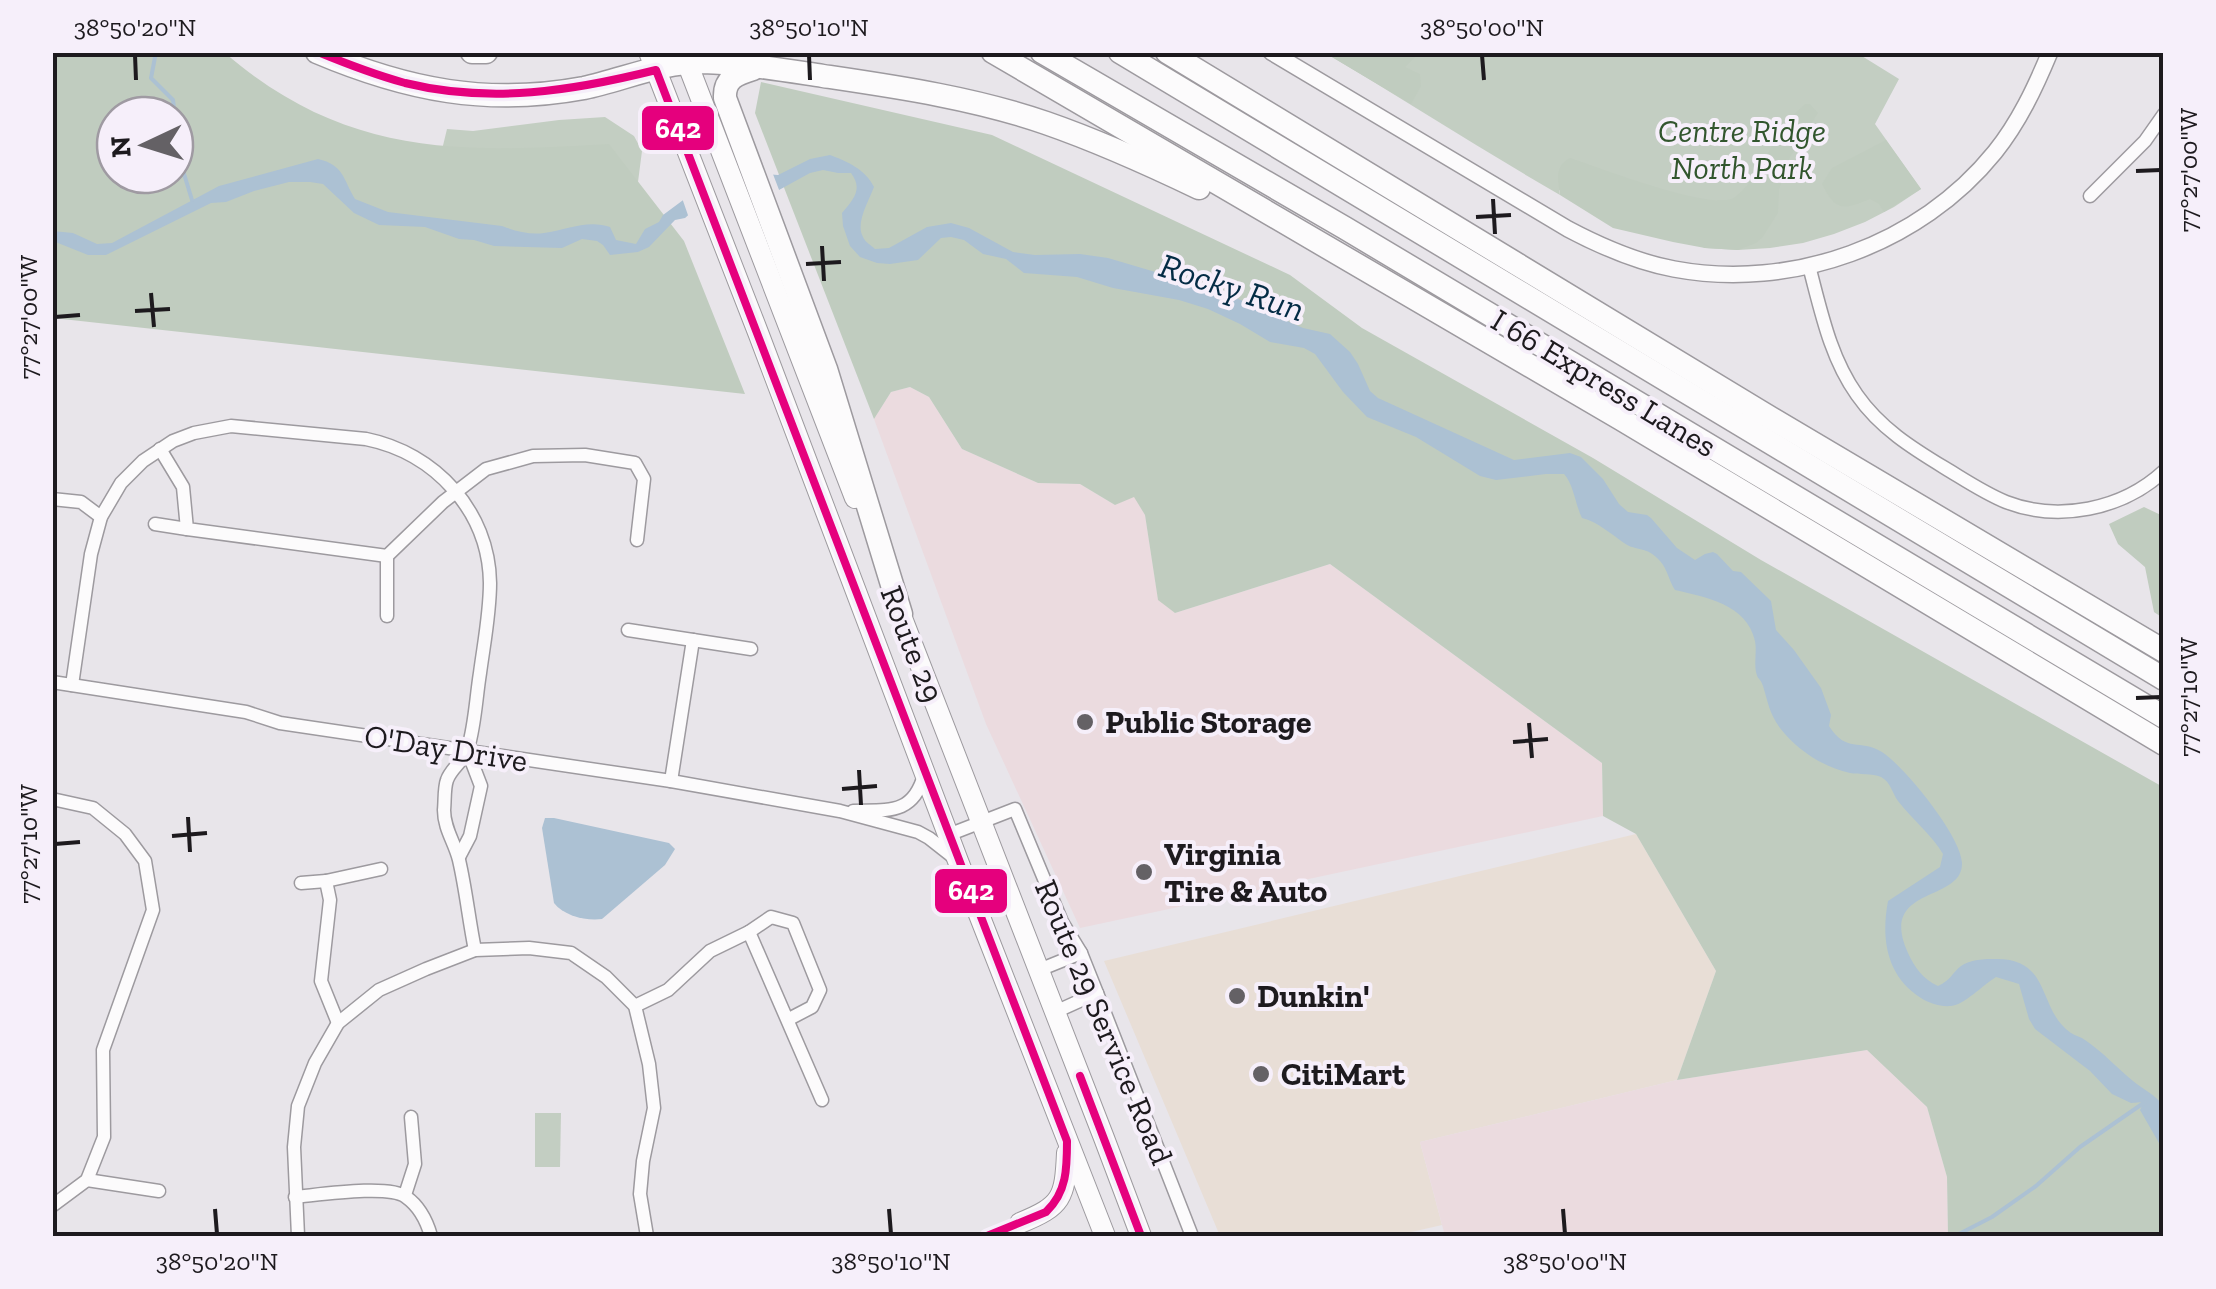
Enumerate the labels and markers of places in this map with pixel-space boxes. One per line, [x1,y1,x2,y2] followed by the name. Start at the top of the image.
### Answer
[1105,703,1311,741] place label: Public Storage
[1074,711,1096,733] marker: Public Storage
[1164,835,1327,910] place label: Virginia Tire & Auto
[1133,861,1155,883] marker: Virginia Tire & Auto
[1257,977,1370,1015] place label: Dunkin'
[1226,985,1248,1007] marker: Dunkin'
[1281,1055,1405,1093] place label: CitiMart
[1250,1063,1272,1085] marker: CitiMart

